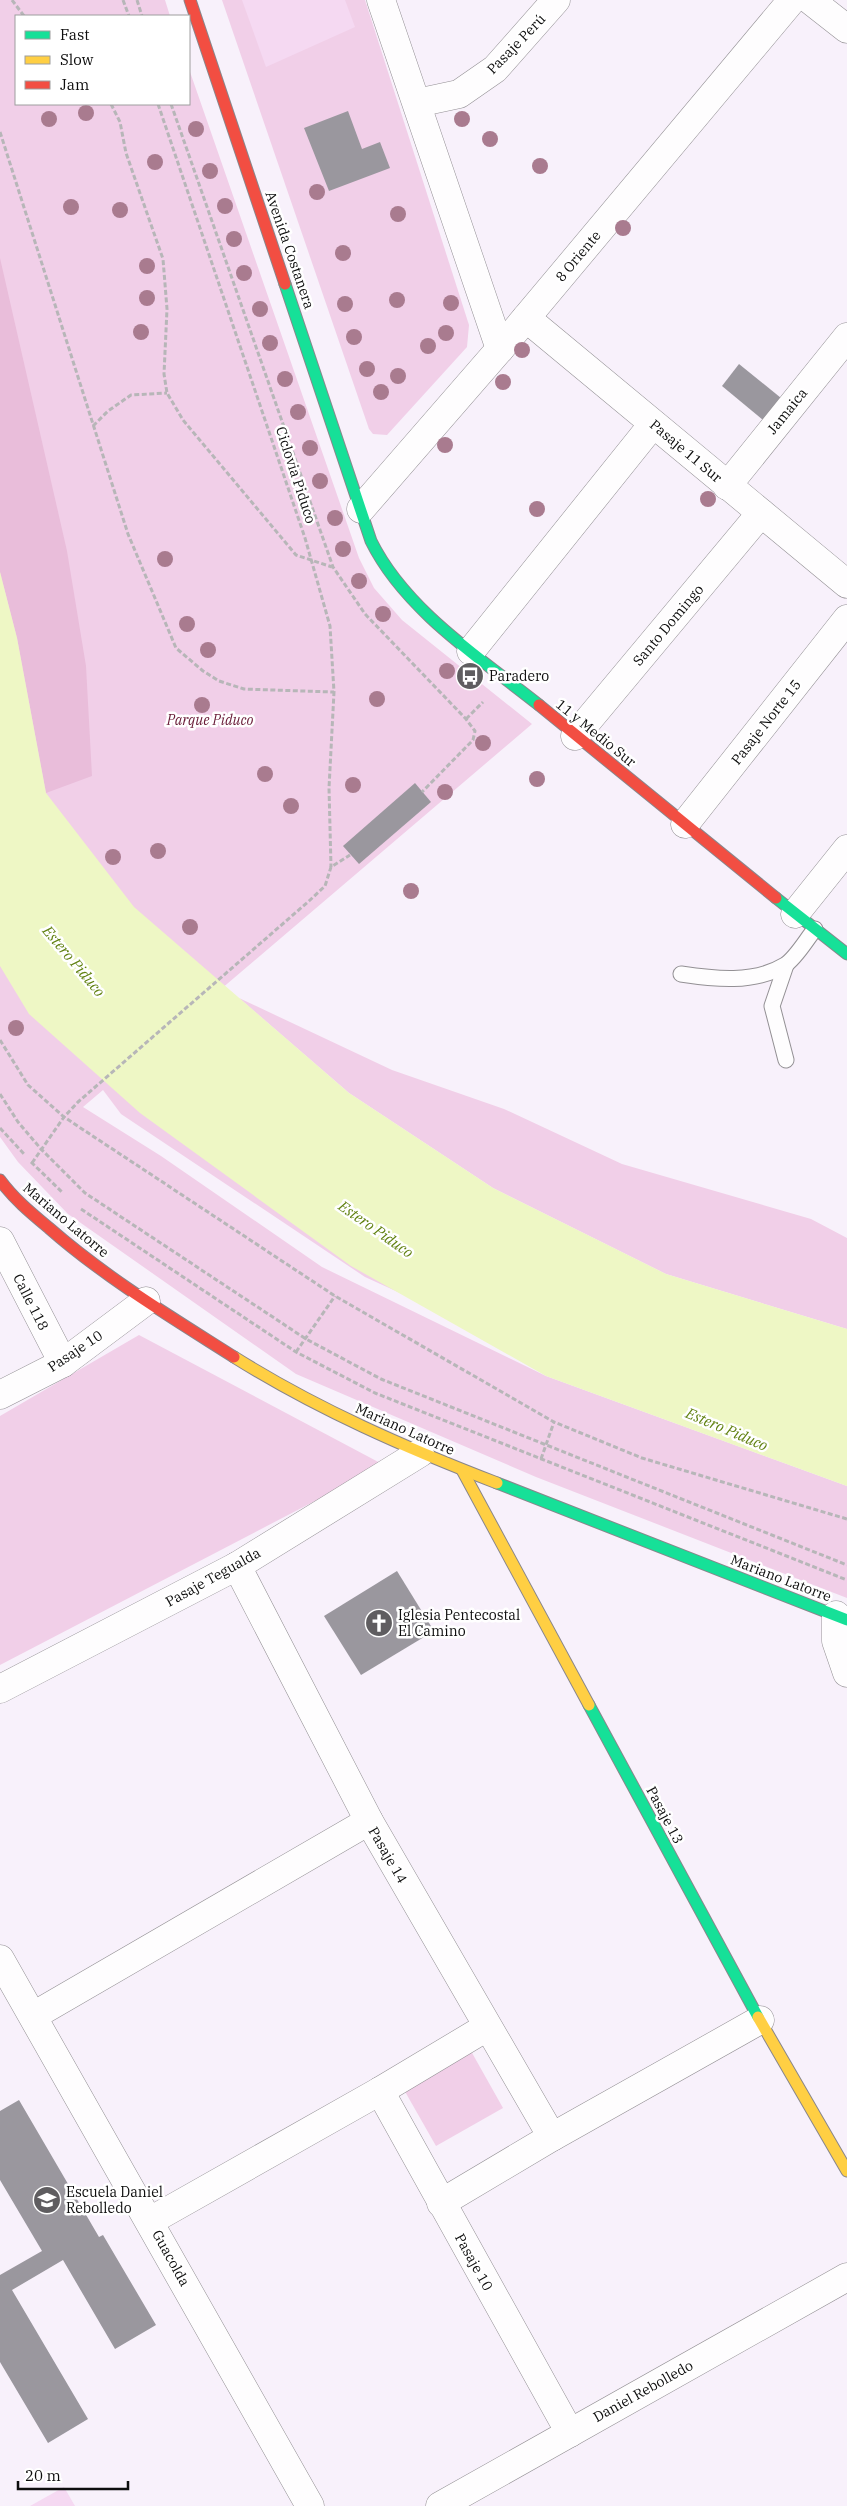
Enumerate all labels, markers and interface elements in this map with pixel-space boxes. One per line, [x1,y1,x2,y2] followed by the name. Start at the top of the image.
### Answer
[483,10,549,78] street label: Pasaje Perú
[15,15,190,105] legend
[60,25,90,44] text: Fast
[60,50,94,69] text: Slow
[60,75,89,94] text: Jam
[261,189,319,312] street label: Avenida Costanera
[551,227,605,285] street label: 8 Oriente
[763,384,811,438] street label: Jamaica
[646,416,726,487] street label: Pasaje 11 Sur
[272,424,320,526] street label: Ciclovia Piduco
[629,581,707,669] street label: Santo Domingo
[455,661,485,691] bus stop icon: Paradero
[489,667,549,685] place label: Paradero
[727,676,805,768] street label: Pasaje Norte 15
[552,695,640,771] street label: 11 y Medio Sur
[166,711,253,729] park label: Parque Piduco
[38,921,109,1000] water label: Estero Piduco
[19,1179,113,1261] street label: Mariano Latorre
[334,1196,417,1262] water label: Estero Piduco
[9,1271,53,1333] street label: Calle 118
[44,1326,106,1376] street label: Pasaje 10
[353,1399,457,1459] street label: Mariano Latorre
[682,1403,771,1455] water label: Estero Piduco
[162,1543,264,1611] street label: Pasaje Tegualda
[728,1550,834,1606] street label: Mariano Latorre
[398,1606,520,1640] place label: Iglesia Pentecostal El Camino
[364,1608,394,1638] church icon: Iglesia Pentecostal El Camino
[642,1783,688,1847] street label: Pasaje 13
[365,1823,411,1887] street label: Pasaje 14
[66,2183,163,2217] place label: Escuela Daniel Rebolledo
[32,2185,62,2215] school or university icon: Escuela Daniel Rebolledo
[148,2227,194,2290] street label: Guacolda
[451,2230,497,2294] street label: Pasaje 10
[590,2356,696,2426] street label: Daniel Rebolledo
[18,2458,128,2490] scale bar
[25,2466,61,2485] text: 20 m

